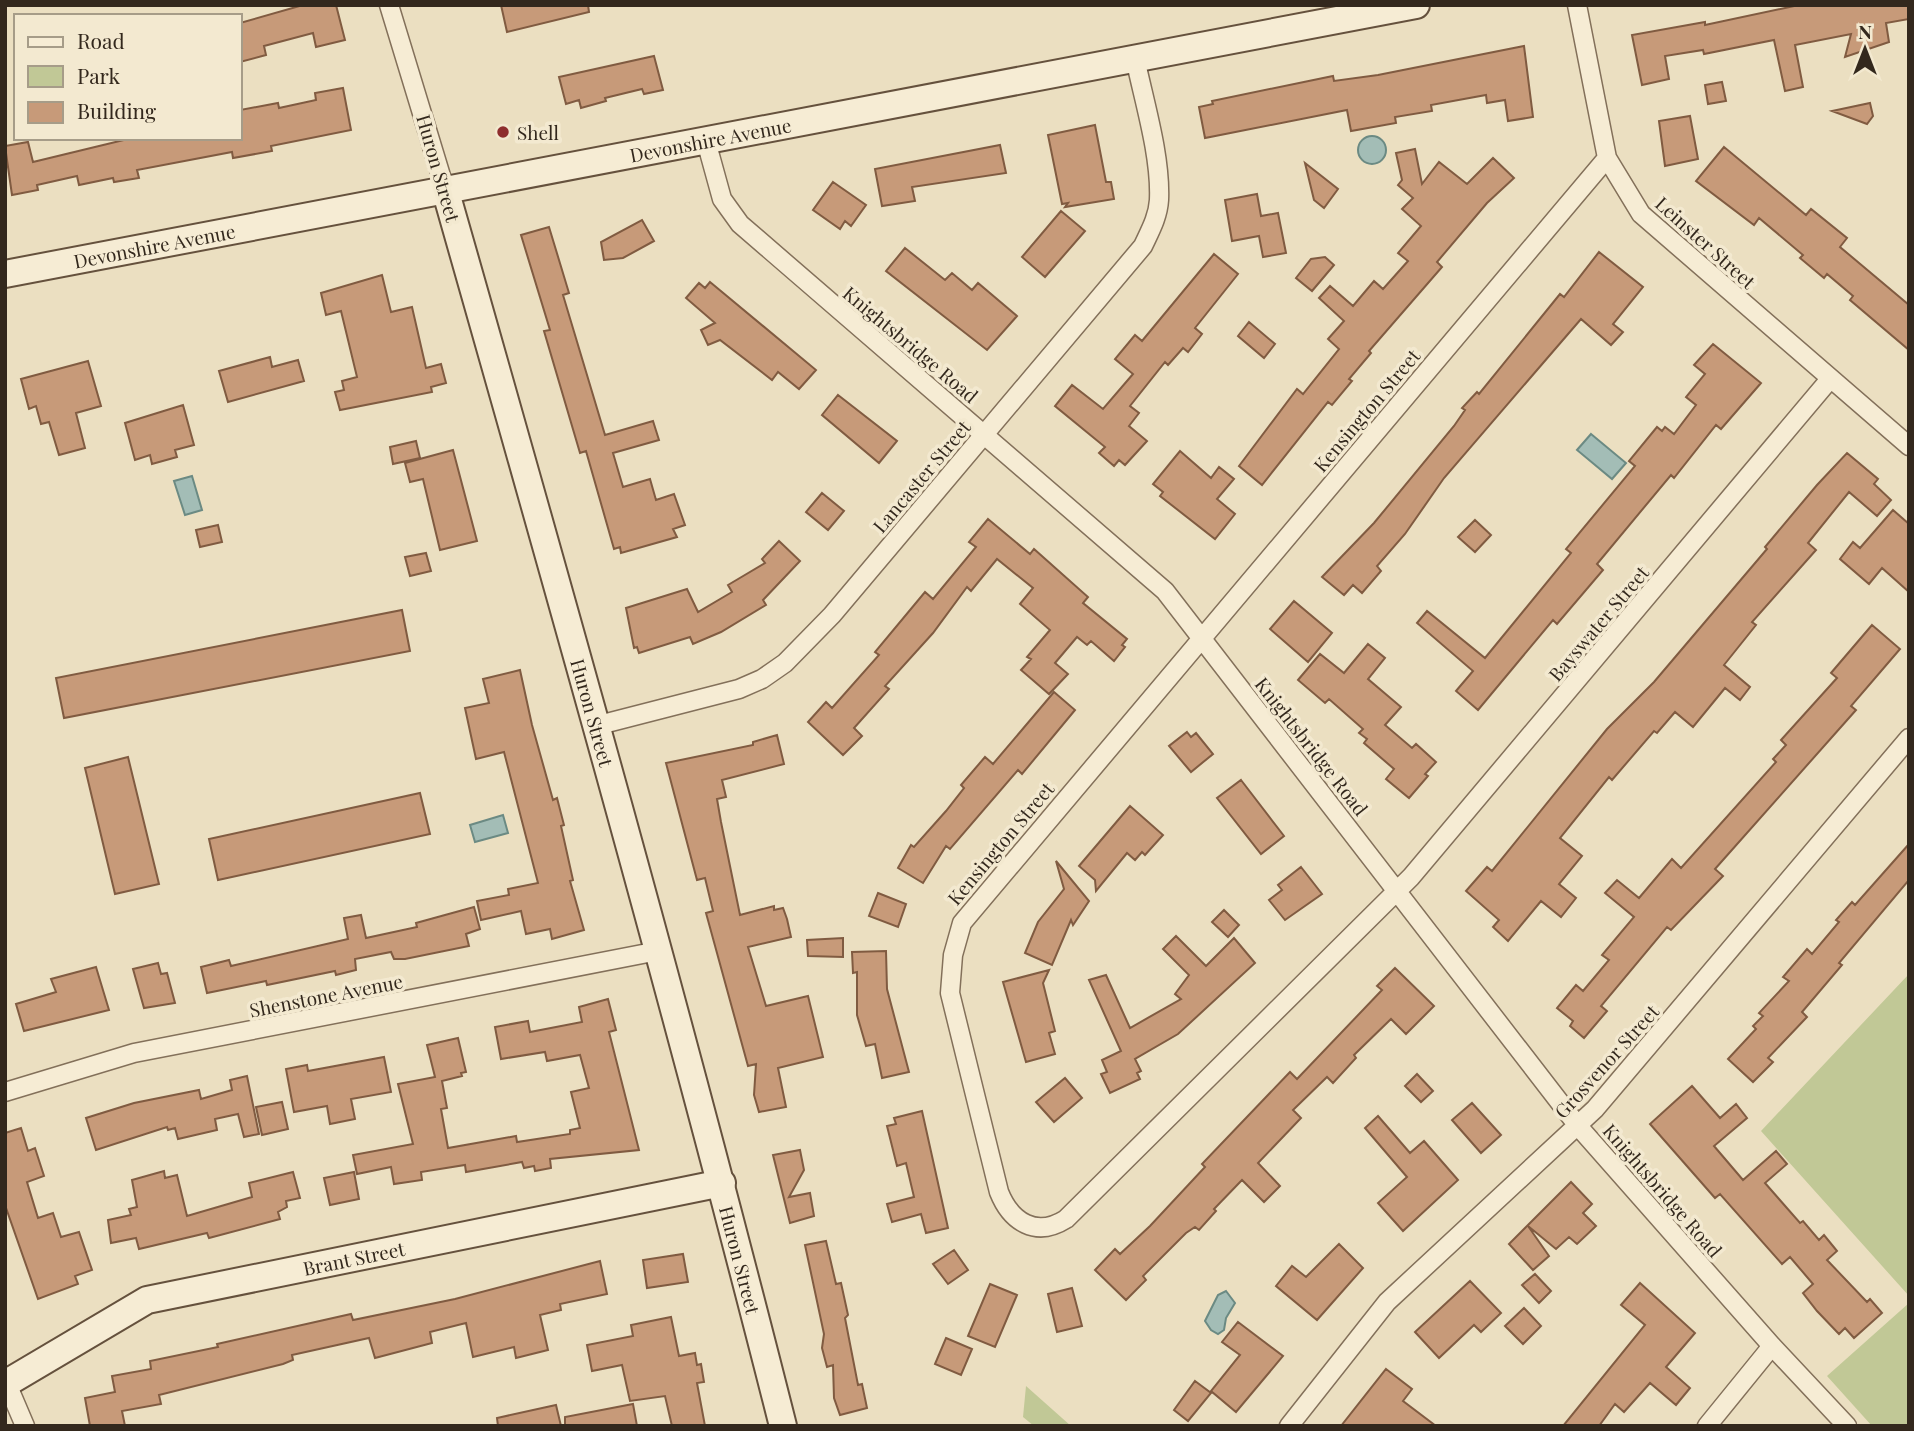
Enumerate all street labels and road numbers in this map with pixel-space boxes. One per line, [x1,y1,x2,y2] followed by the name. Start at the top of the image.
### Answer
[411,111,467,225] street label: Huron Street
[627,111,793,168] street label: Devonshire Avenue
[1650,190,1762,294] street label: Leinster Street
[71,217,237,274] street label: Devonshire Avenue
[838,280,984,408] street label: Knightsbridge Road
[1307,343,1425,477] street label: Kensington Street
[866,414,976,538] street label: Lancaster Street
[1542,560,1654,686] street label: Bayswater Street
[565,656,620,770] street label: Huron Street
[1250,671,1374,821] street label: Knightsbridge Road
[941,776,1059,910] street label: Kensington Street
[247,967,405,1023] street label: Shenstone Avenue
[1548,998,1664,1123] street label: Grosvenor Street
[1598,1118,1728,1262] street label: Knightsbridge Road
[714,1203,767,1317] street label: Huron Street
[301,1235,407,1281] street label: Brant Street

